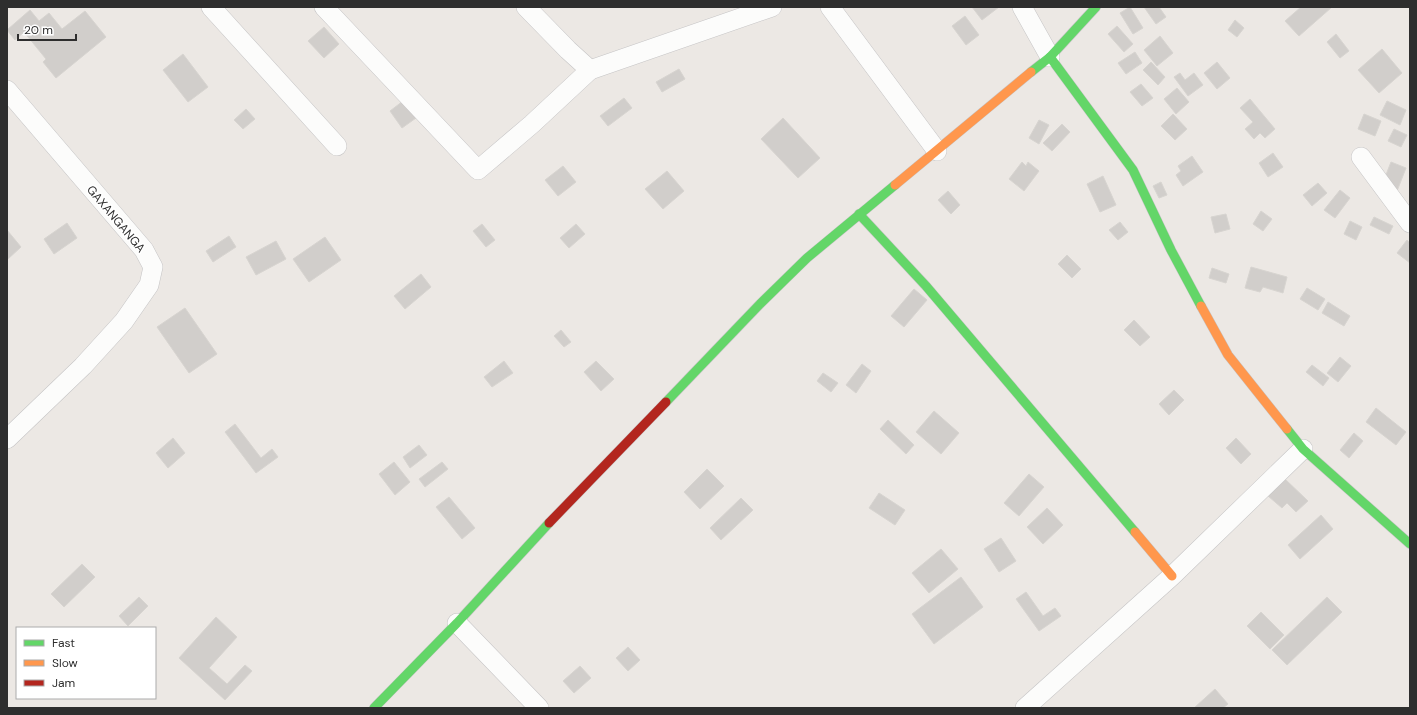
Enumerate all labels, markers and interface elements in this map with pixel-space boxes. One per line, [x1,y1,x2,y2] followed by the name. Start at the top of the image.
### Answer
[18,16,76,42] scale bar
[24,22,53,38] text: 20 m
[83,182,149,256] street label: GAXANGANGA
[16,627,156,699] legend
[52,635,75,651] text: Fast
[52,655,78,671] text: Slow
[52,675,75,691] text: Jam

